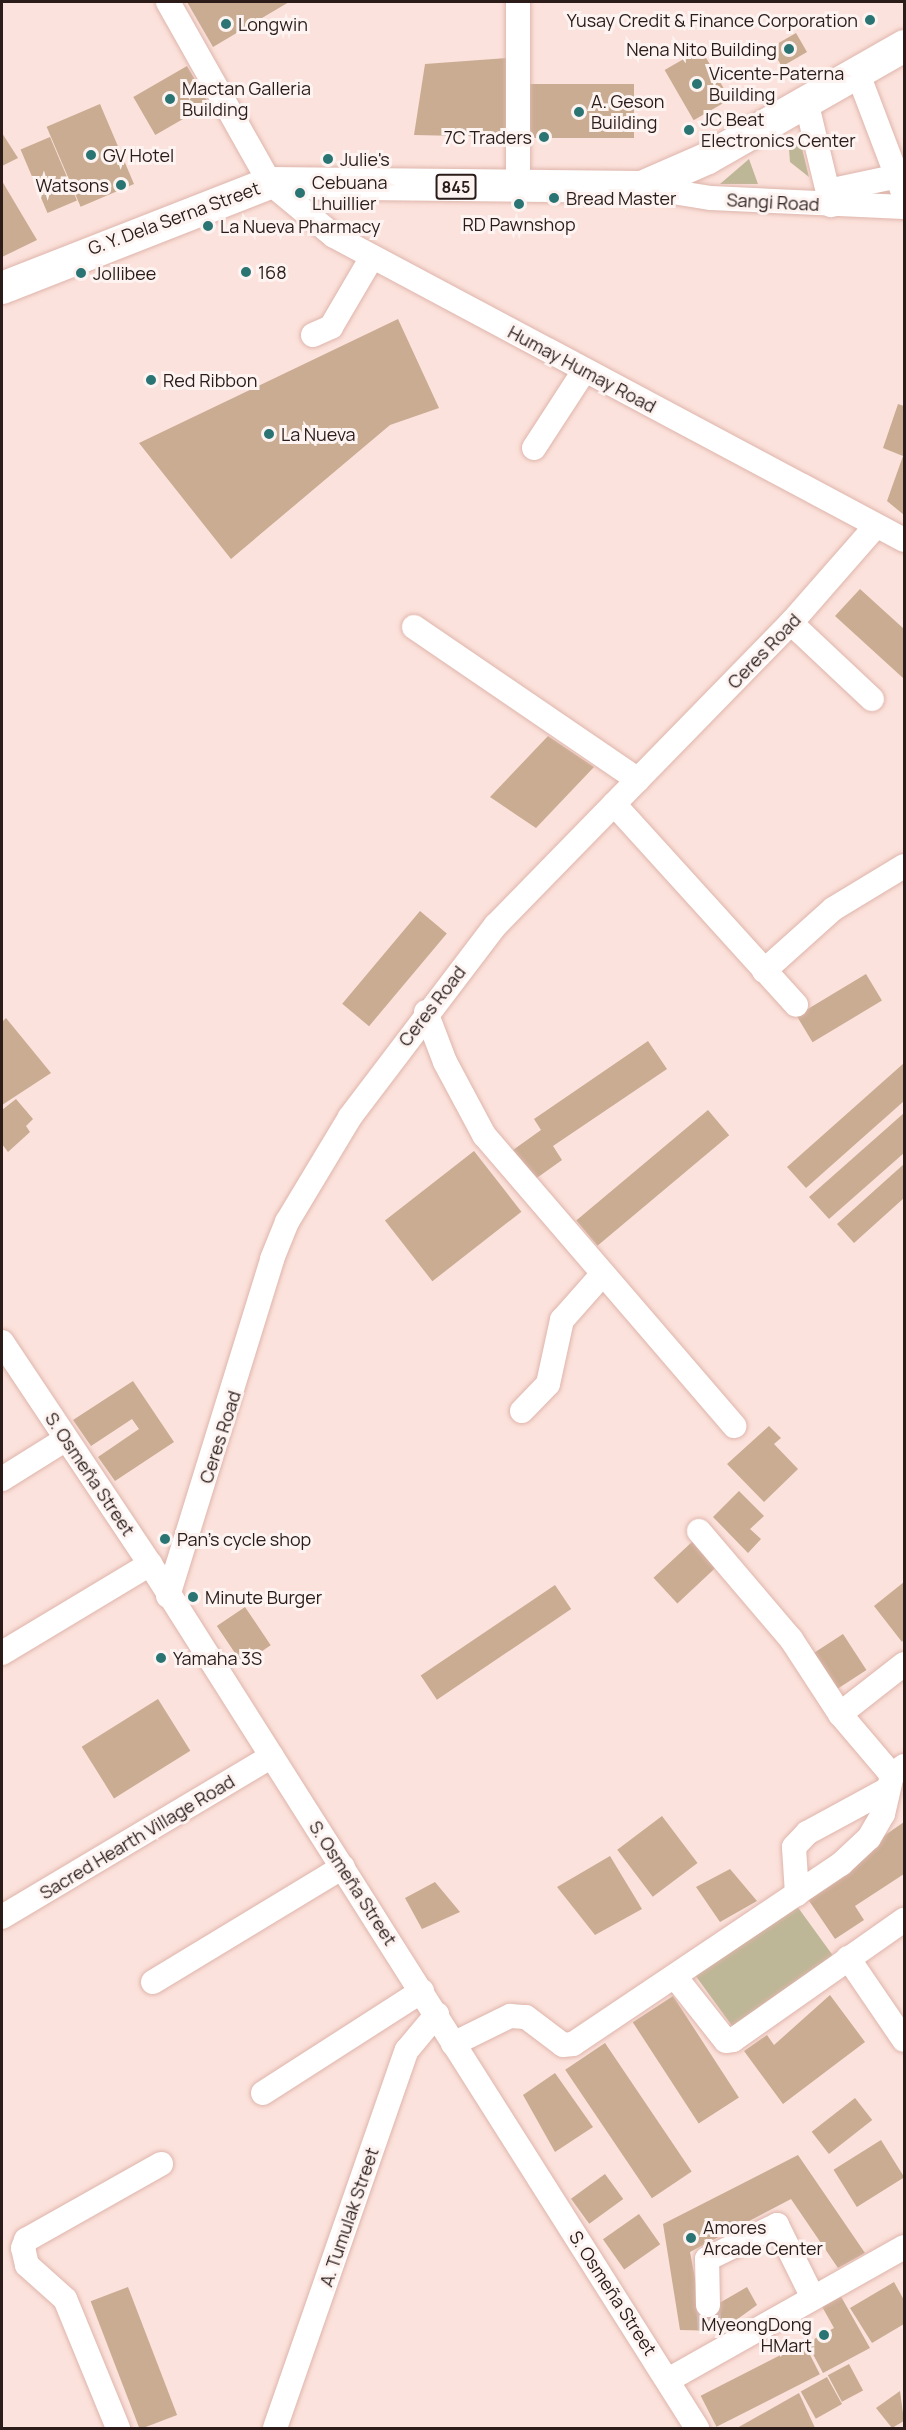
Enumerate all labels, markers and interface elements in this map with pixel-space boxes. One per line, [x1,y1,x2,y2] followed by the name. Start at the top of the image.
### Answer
[567,9,858,31] place label: Yusay Credit & Finance Corporation
[238,13,308,35] place label: Longwin
[863,13,877,27] marker: Yusay Credit & Finance Corporation
[219,17,233,31] marker: Longwin
[626,38,777,60] place label: Nena Nito Building
[782,42,796,56] marker: Nena Nito Building
[709,63,844,106] place label: Vicente-Paterna Building
[690,77,704,91] marker: Vicente-Paterna Building
[182,78,311,121] place label: Mactan Galleria Building
[591,91,665,134] place label: A. Geson Building
[163,92,177,106] marker: Mactan Galleria Building
[572,105,586,119] marker: A. Geson Building
[701,109,856,152] place label: JC Beat Electronics Center
[682,123,696,137] marker: JC Beat Electronics Center
[444,126,532,148] place label: 7C Traders
[537,130,551,144] marker: 7C Traders
[103,144,174,166] place label: GV Hotel
[84,148,98,162] marker: GV Hotel
[340,148,390,170] place label: Julie's
[321,152,335,166] marker: Julie's
[312,172,387,214] place label: Cebuana Lhuillier
[36,174,109,196] place label: Watsons
[435,174,477,200] road number: 845
[85,177,263,259] street label: G. Y. Dela Serna Street
[114,178,128,192] marker: Watsons
[293,186,307,200] marker: Cebuana Lhuillier
[566,187,676,209] place label: Bread Master
[726,189,820,215] street label: Sangi Road
[547,191,561,205] marker: Bread Master
[512,197,526,211] marker: RD Pawnshop
[462,213,576,235] place label: RD Pawnshop
[220,215,381,237] place label: La Nueva Pharmacy
[201,219,215,233] marker: La Nueva Pharmacy
[258,261,287,283] place label: 168
[93,262,156,284] place label: Jollibee
[239,265,253,279] marker: 168
[74,266,88,280] marker: Jollibee
[504,321,660,417] street label: Humay Humay Road
[163,369,257,391] place label: Red Ribbon
[144,373,158,387] marker: Red Ribbon
[281,423,356,445] place label: La Nueva
[262,427,276,441] marker: La Nueva
[723,609,805,693] street label: Ceres Road
[394,962,470,1050] street label: Ceres Road
[195,1388,245,1486] street label: Ceres Road
[41,1408,139,1540] street label: S. Osmeña Street
[177,1528,311,1550] place label: Pan's cycle shop
[158,1532,172,1546] marker: Pan's cycle shop
[205,1586,322,1608] place label: Minute Burger
[186,1590,200,1604] marker: Minute Burger
[173,1647,262,1669] place label: Yamaha 3S
[154,1651,168,1665] marker: Yamaha 3S
[36,1770,238,1904] street label: Sacred Hearth Village Road
[305,1817,401,1949] street label: S. Osmeña Street
[315,2145,383,2289] street label: A. Tumulak Street
[703,2217,823,2260] place label: Amores Arcade Center
[565,2227,661,2359] street label: S. Osmeña Street
[684,2231,698,2245] marker: Amores Arcade Center
[701,2314,812,2356] place label: MyeongDong HMart
[817,2328,831,2342] marker: MyeongDong HMart

